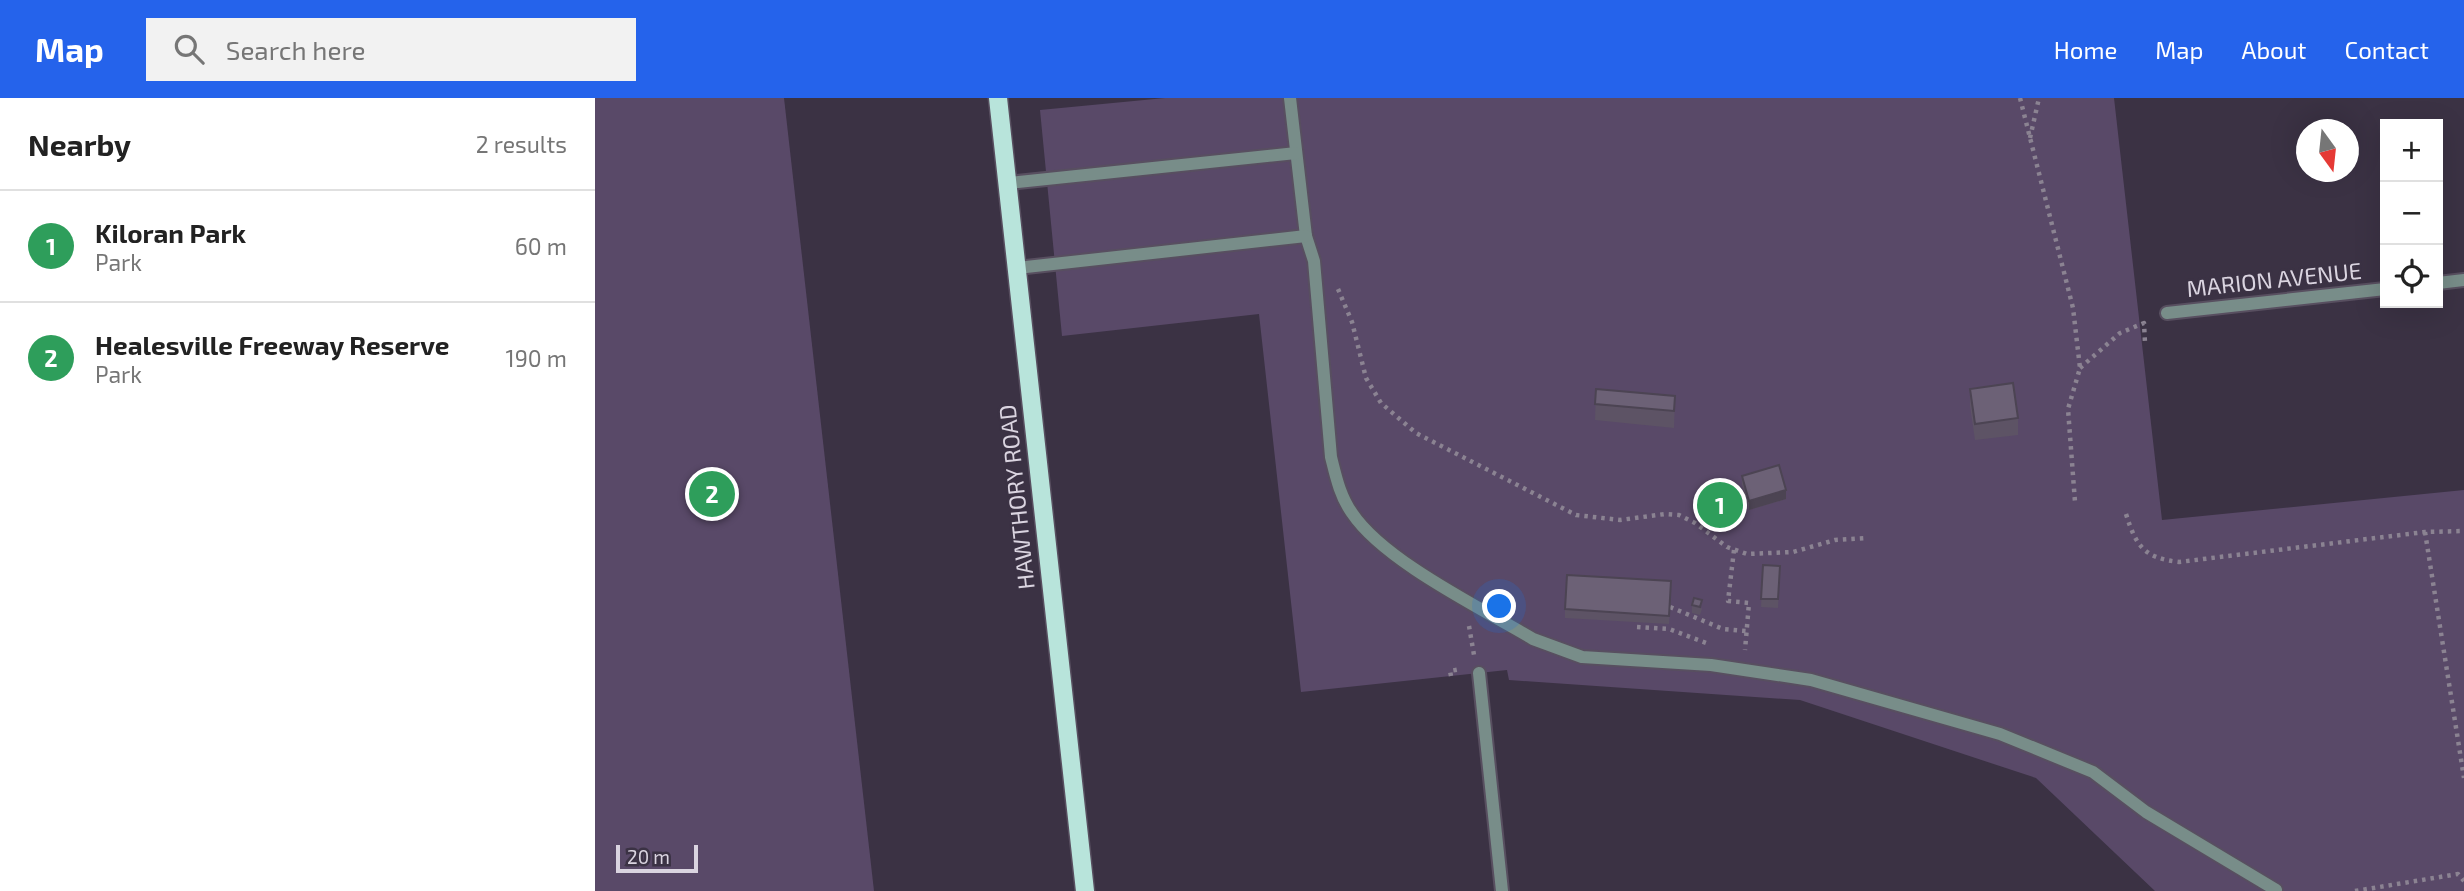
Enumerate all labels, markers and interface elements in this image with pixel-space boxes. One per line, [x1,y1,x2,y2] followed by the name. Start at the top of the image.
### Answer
[146,18,636,81] search box
[35,29,104,69] text: Map
[170,30,208,68] icon: search
[226,34,365,65] text: Search here
[2054,35,2117,64] text: Home
[2155,35,2203,64] text: Map
[2241,35,2307,64] text: About
[2345,35,2429,64] text: Contact
[2296,119,2359,182] north arrow
[2380,119,2443,308] map controls
[2380,119,2443,182] button: +
[28,126,131,162] text: Nearby
[476,130,567,158] text: 2 results
[2380,182,2443,245] button: −
[95,217,246,248] text: Kiloran Park
[46,232,56,260] text: 1
[515,232,567,260] text: 60 m
[2380,245,2443,308] button: locate
[95,248,142,276] text: Park
[2185,256,2363,302] street label: MARION AVENUE
[95,329,449,360] text: Healesville Freeway Reserve
[44,344,58,372] text: 2
[506,344,567,372] text: 190 m
[95,360,142,388] text: Park
[992,403,1040,591] street label: HAWTHORY ROAD
[689,468,735,520] pin: 2
[1697,479,1743,531] pin: 1
[1482,589,1516,623] your location
[616,842,698,874] scale bar
[627,845,670,868] text: 20 m

